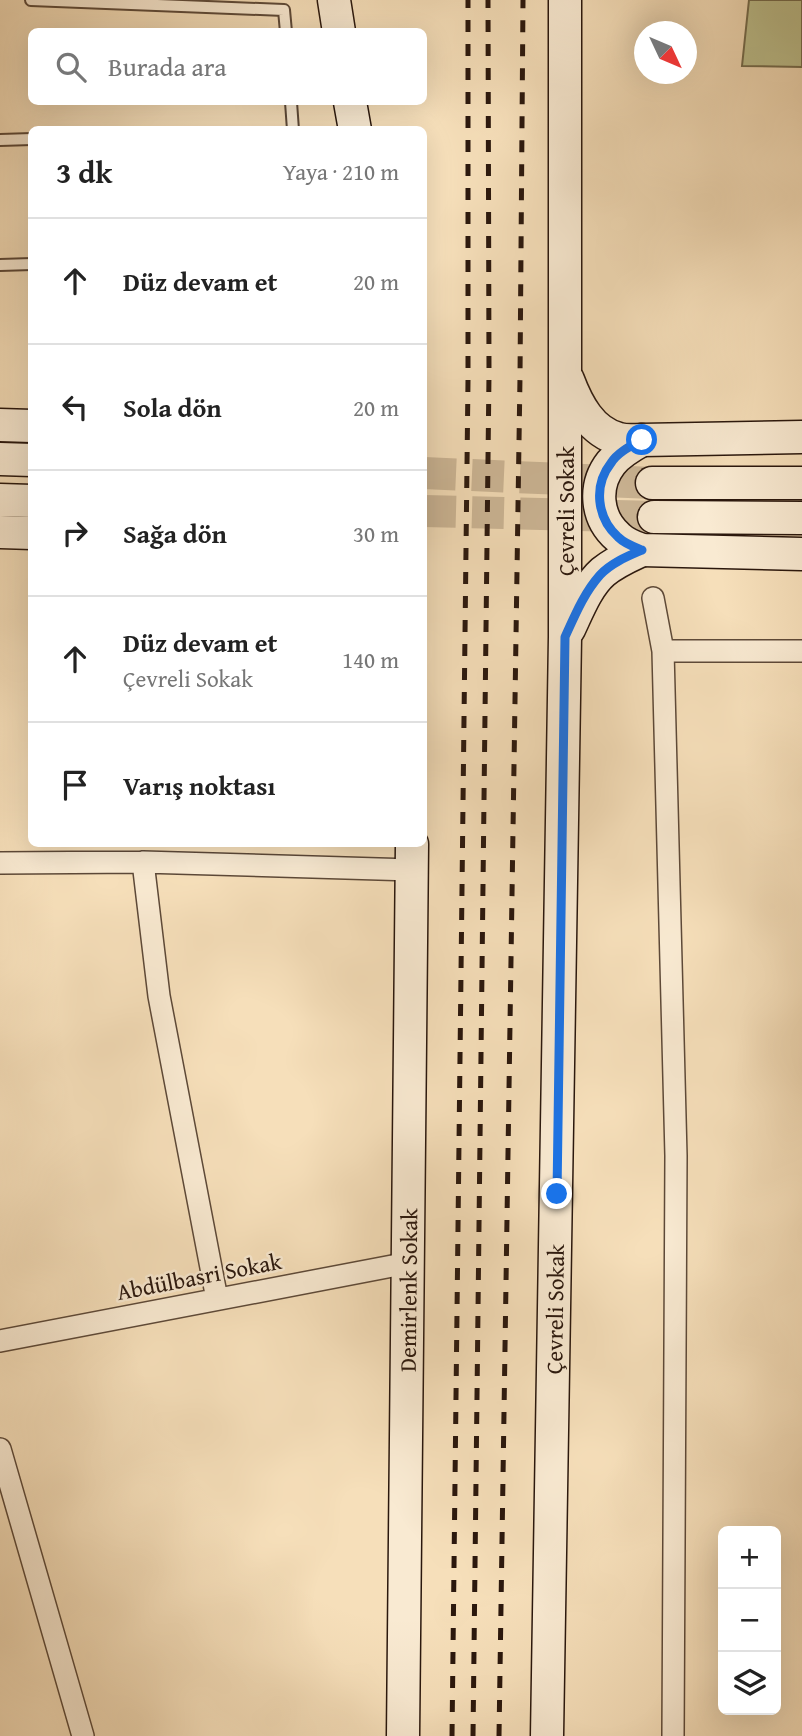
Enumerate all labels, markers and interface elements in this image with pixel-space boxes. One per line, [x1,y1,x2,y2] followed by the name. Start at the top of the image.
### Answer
[634,21,697,84] north arrow
[28,28,427,105] search box
[108,47,227,86] text: Burada ara
[52,48,90,86] icon: search
[56,150,112,194] text: 3 dk
[283,155,399,188] text: Yaya · 210 m
[56,262,94,300] icon: ahead
[123,262,277,301] text: Düz devam et
[353,265,399,298] text: 20 m
[56,388,94,426] icon: left
[123,388,222,427] text: Sola dön
[353,391,399,424] text: 20 m
[626,424,657,455] route start
[549,446,582,576] street label: Çevreli Sokak
[56,514,94,552] icon: right
[123,514,227,553] text: Sağa dön
[353,517,399,550] text: 30 m
[123,623,277,662] text: Düz devam et
[56,640,94,678] icon: ahead
[342,643,399,676] text: 140 m
[123,662,253,695] text: Çevreli Sokak
[56,766,94,804] icon: arrive
[123,766,275,805] text: Varış noktası
[541,1178,572,1209] route end
[390,1208,425,1372] street label: Demirlenk Sokak
[114,1244,284,1308] street label: Abdülbasri Sokak
[536,1244,572,1374] street label: Çevreli Sokak
[718,1526,781,1715] map controls
[718,1526,781,1589] button: +
[718,1589,781,1652] button: −
[718,1652,781,1715] button: layers

